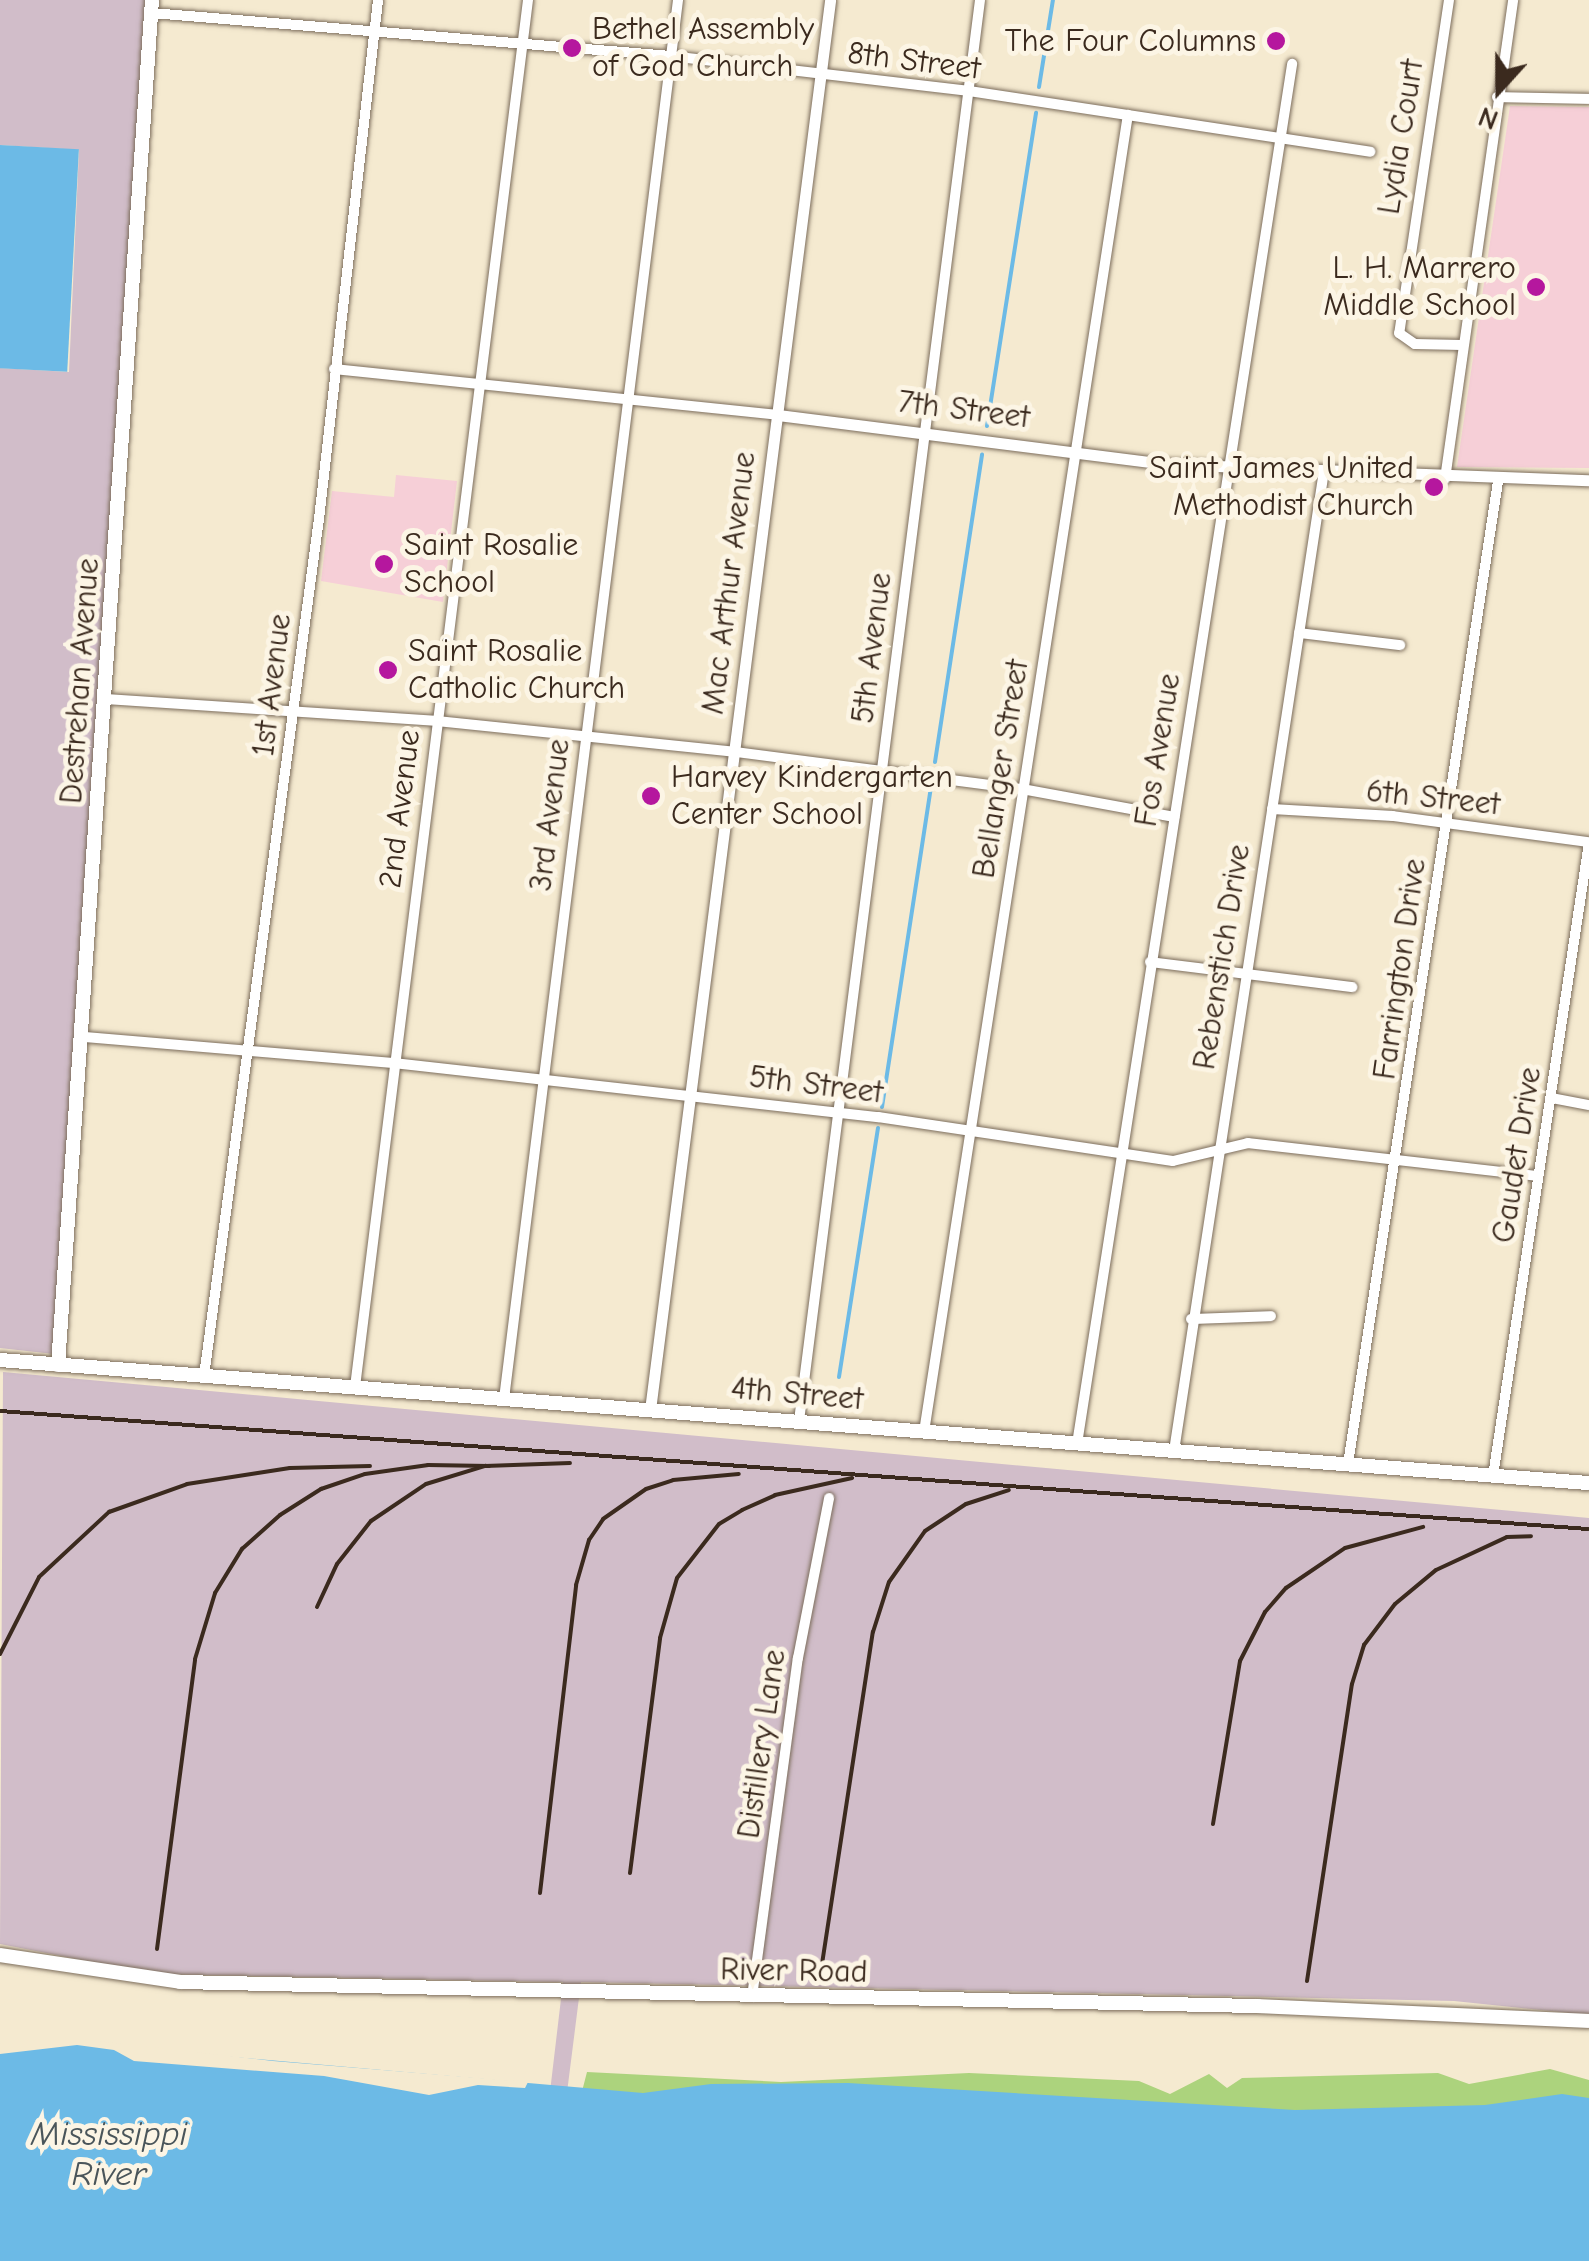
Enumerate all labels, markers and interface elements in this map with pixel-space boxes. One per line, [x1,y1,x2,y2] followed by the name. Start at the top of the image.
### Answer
[592,11,814,86] place label: Bethel Assembly of God Church
[1005,22,1256,60] place label: The Four Columns
[1265,30,1287,52] marker: The Four Columns
[845,34,983,88] street label: 8th Street
[561,37,583,59] marker: Bethel Assembly of God Church
[1449,40,1549,140] north arrow
[1370,57,1432,217] street label: Lydia Court
[1474,100,1503,136] text: N
[1323,250,1516,325] place label: L. H. Marrero Middle School
[1525,276,1547,298] marker: L. H. Marrero Middle School
[896,383,1032,437] street label: 7th Street
[694,450,764,716] street label: Mac Arthur Avenue
[1149,450,1414,525] place label: Saint James United Methodist Church
[1423,476,1445,498] marker: Saint James United Methodist Church
[404,527,578,602] place label: Saint Rosalie School
[373,553,395,575] marker: Saint Rosalie School
[52,557,108,805] street label: Destrehan Avenue
[844,570,900,726] street label: 5th Avenue
[244,612,300,758] street label: 1st Avenue
[408,633,625,708] place label: Saint Rosalie Catholic Church
[965,657,1037,881] street label: Bellanger Street
[377,659,399,681] marker: Saint Rosalie Catholic Church
[1127,671,1189,829] street label: Fos Avenue
[371,727,429,891] street label: 2nd Avenue
[522,737,578,893] street label: 3rd Avenue
[671,759,953,834] place label: Harvey Kindergarten Center School
[1364,772,1502,824] street label: 6th Street
[640,785,662,807] marker: Harvey Kindergarten Center School
[1185,842,1259,1072] street label: Rebenstich Drive
[1365,856,1435,1082] street label: Farrington Drive
[747,1058,885,1112] street label: 5th Street
[1484,1064,1550,1246] street label: Gaudet Drive
[729,1369,865,1419] street label: 4th Street
[730,1647,794,1841] street label: Distillery Lane
[720,1951,868,1991] street label: River Road
[31,2113,187,2195] water label: Mississippi River

